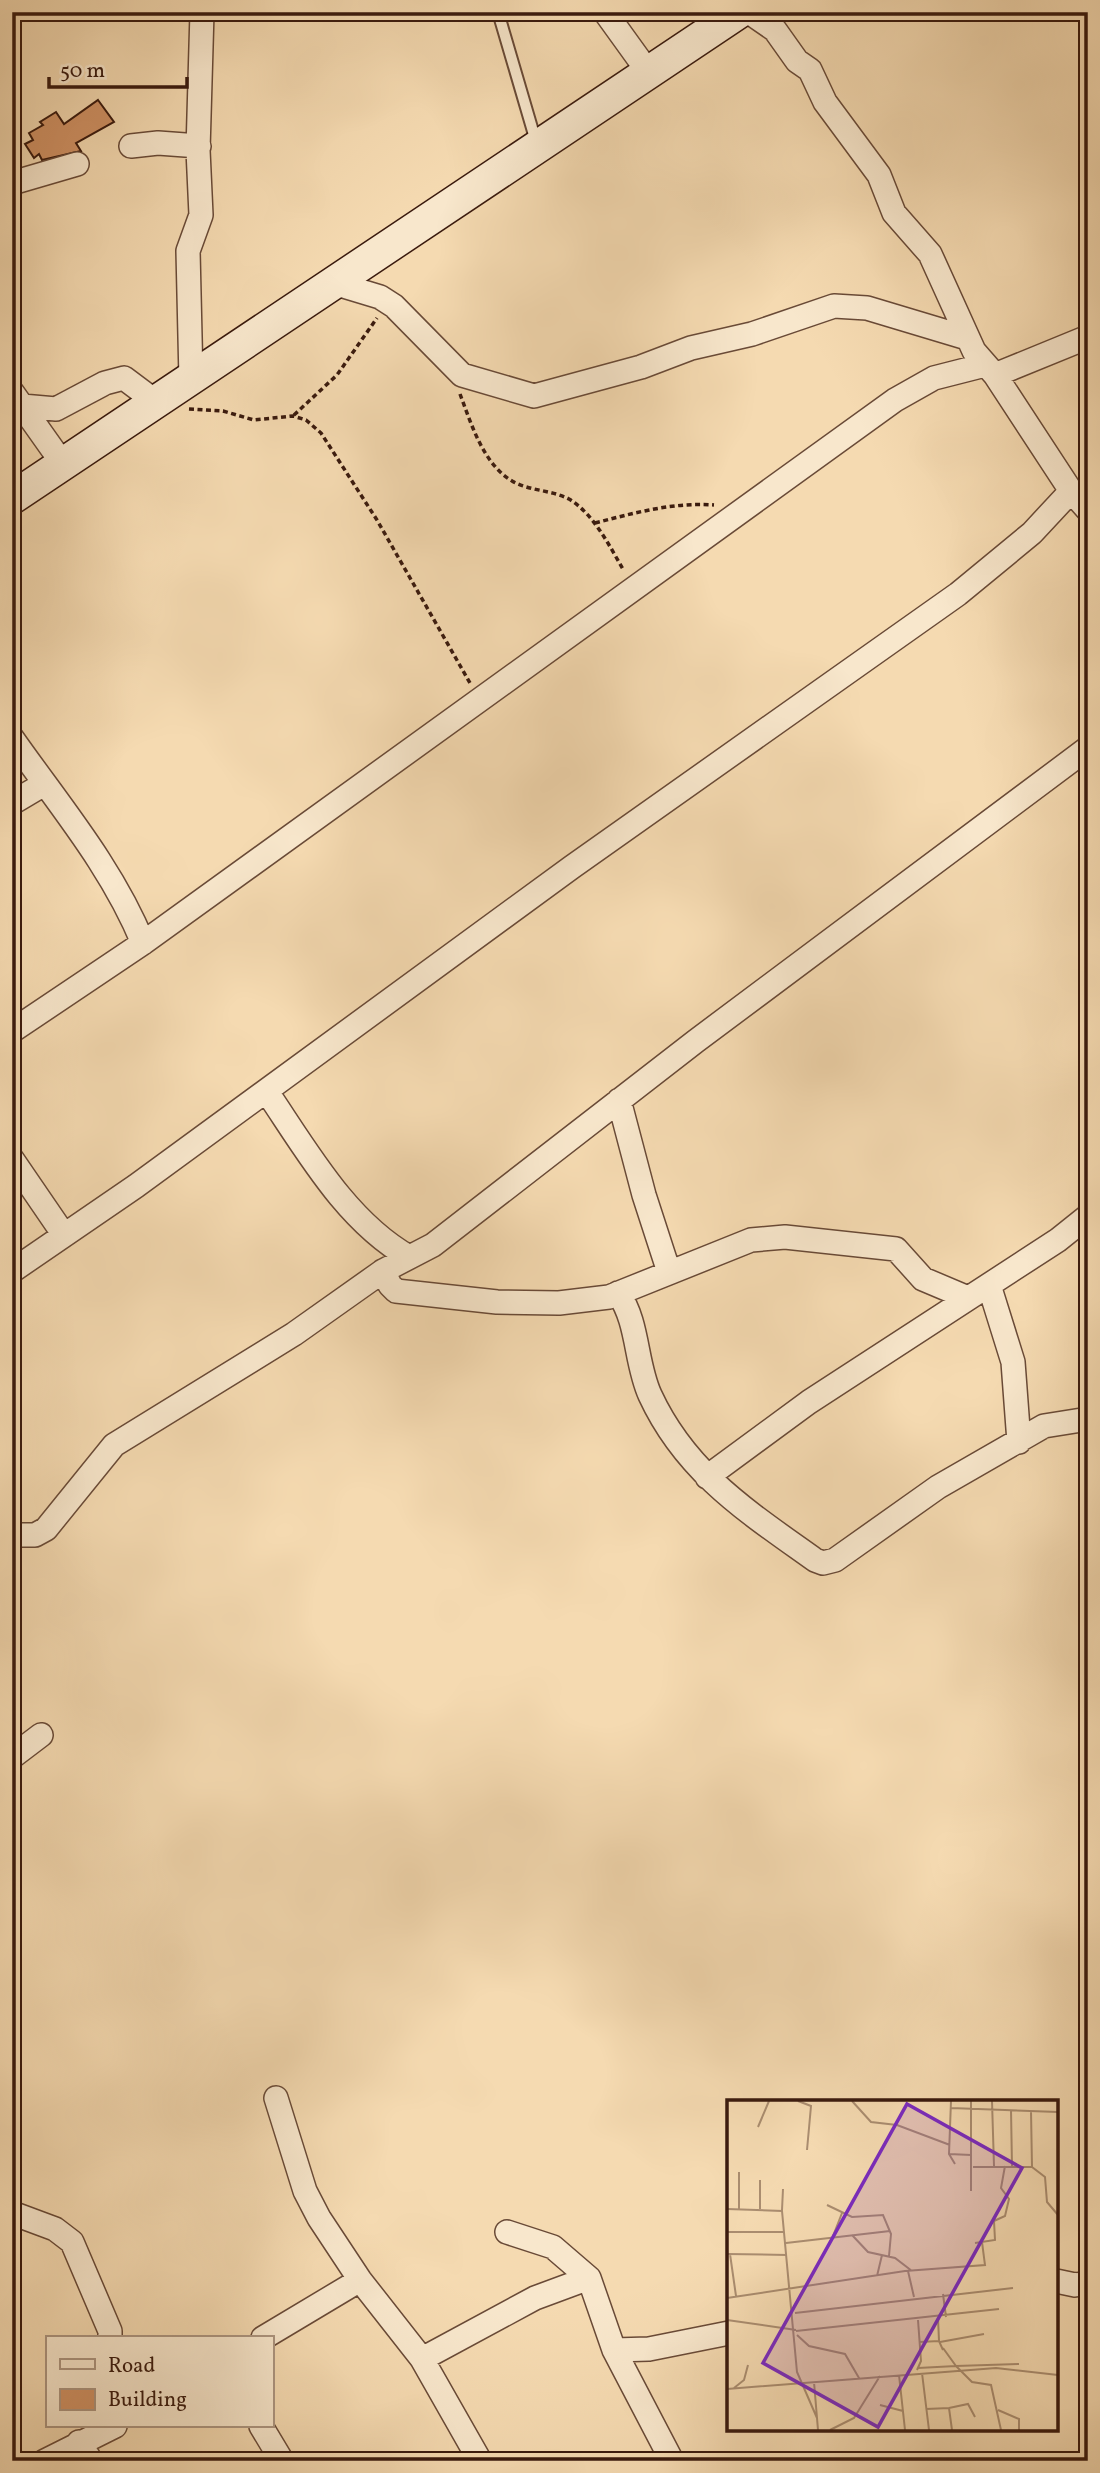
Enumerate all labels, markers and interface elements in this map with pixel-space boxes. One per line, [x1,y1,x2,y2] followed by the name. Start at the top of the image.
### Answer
[49,46,187,90] scale bar
[60,57,105,86] text: 50 m
[727,2100,1058,2431] inset map
[46,2336,273,2428] legend
[108,2352,155,2381] text: Road
[108,2386,187,2415] text: Building

